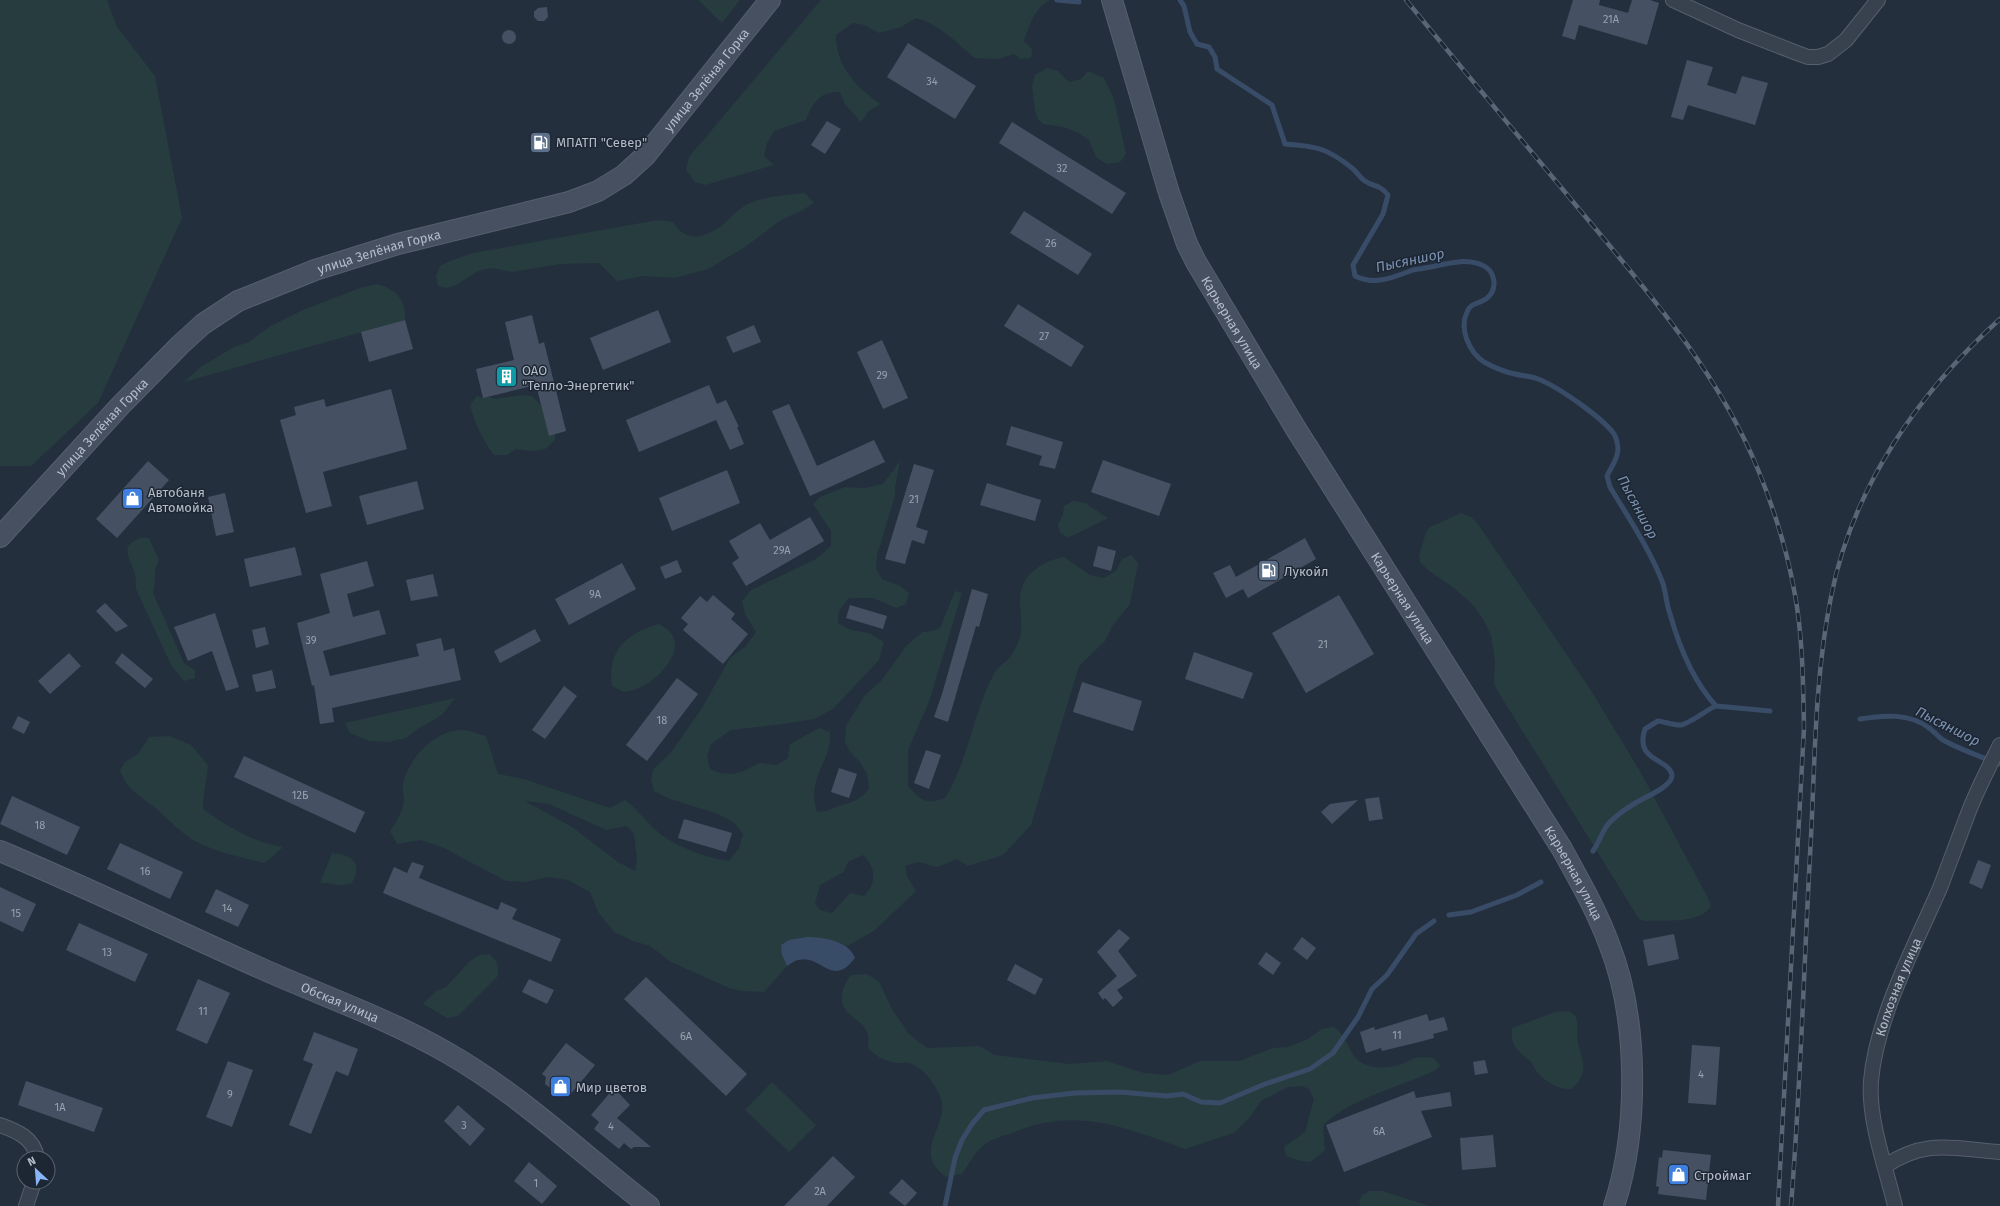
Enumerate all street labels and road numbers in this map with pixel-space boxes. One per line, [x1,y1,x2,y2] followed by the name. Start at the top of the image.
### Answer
[661,25,752,135] street label: улица Зелёная Горка
[316,227,442,277] street label: улица Зелёная Горка
[1198,274,1265,372] street label: Карьерная улица
[53,375,151,479] street label: улица Зелёная Горка
[1368,550,1437,647] street label: Карьерная улица
[1541,823,1605,923] street label: Карьерная улица
[1873,936,1924,1038] street label: Колхозная улица
[299,979,381,1026] street label: Обская улица

